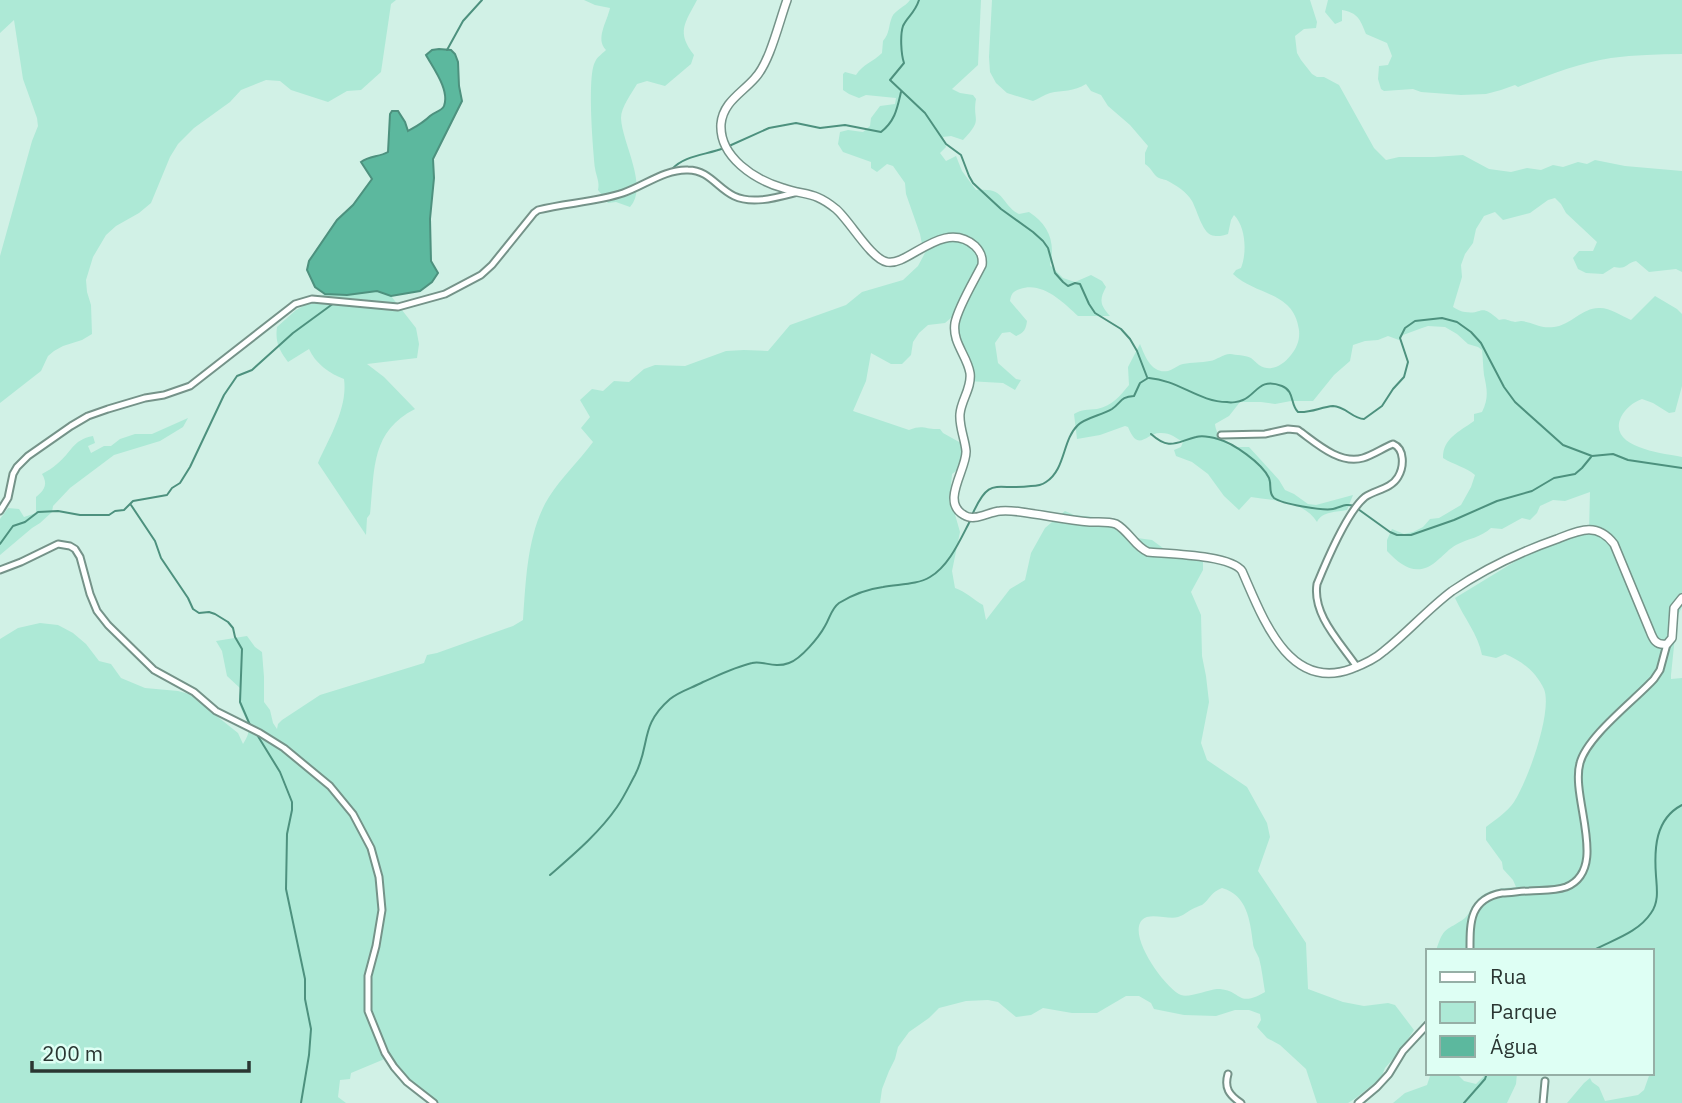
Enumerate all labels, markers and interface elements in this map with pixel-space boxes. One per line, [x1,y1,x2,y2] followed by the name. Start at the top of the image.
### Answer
[1426,949,1654,1075] legend
[1490,962,1527,990] text: Rua
[1490,997,1557,1025] text: Parque
[32,1030,248,1074] scale bar
[1490,1032,1538,1060] text: Água
[42,1039,103,1067] text: 200 m

